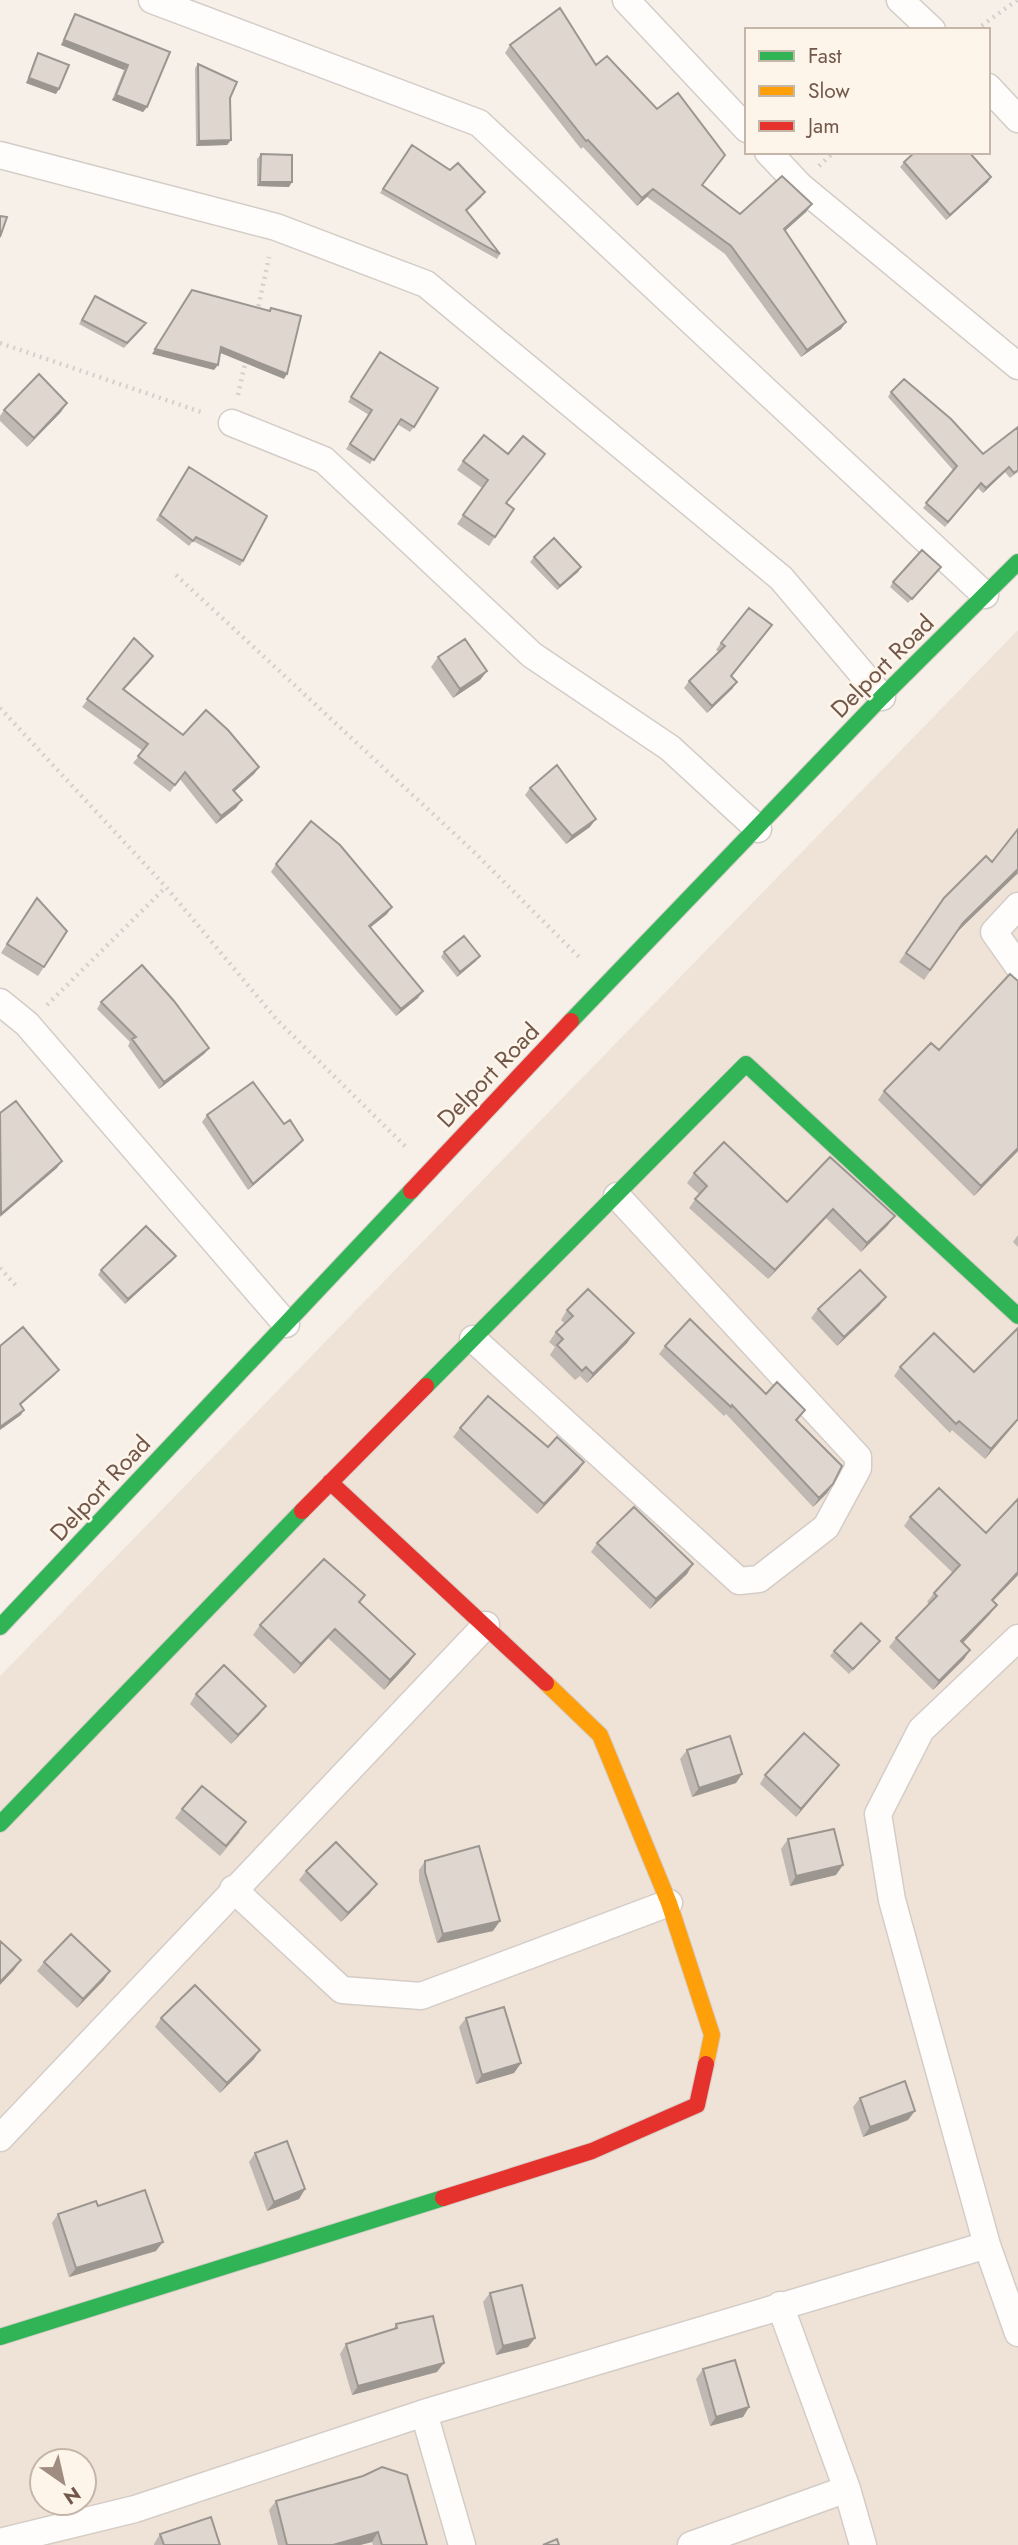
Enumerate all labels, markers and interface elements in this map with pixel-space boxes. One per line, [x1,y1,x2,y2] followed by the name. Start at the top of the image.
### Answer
[745,28,990,154] legend
[808,41,841,71] text: Fast
[808,76,850,106] text: Slow
[805,111,840,141] text: Jam
[822,606,942,726] street label: Delport Road
[429,1015,547,1135] street label: Delport Road
[42,1427,158,1549] street label: Delport Road
[28,2447,98,2517] north arrow
[58,2480,86,2511] text: N

